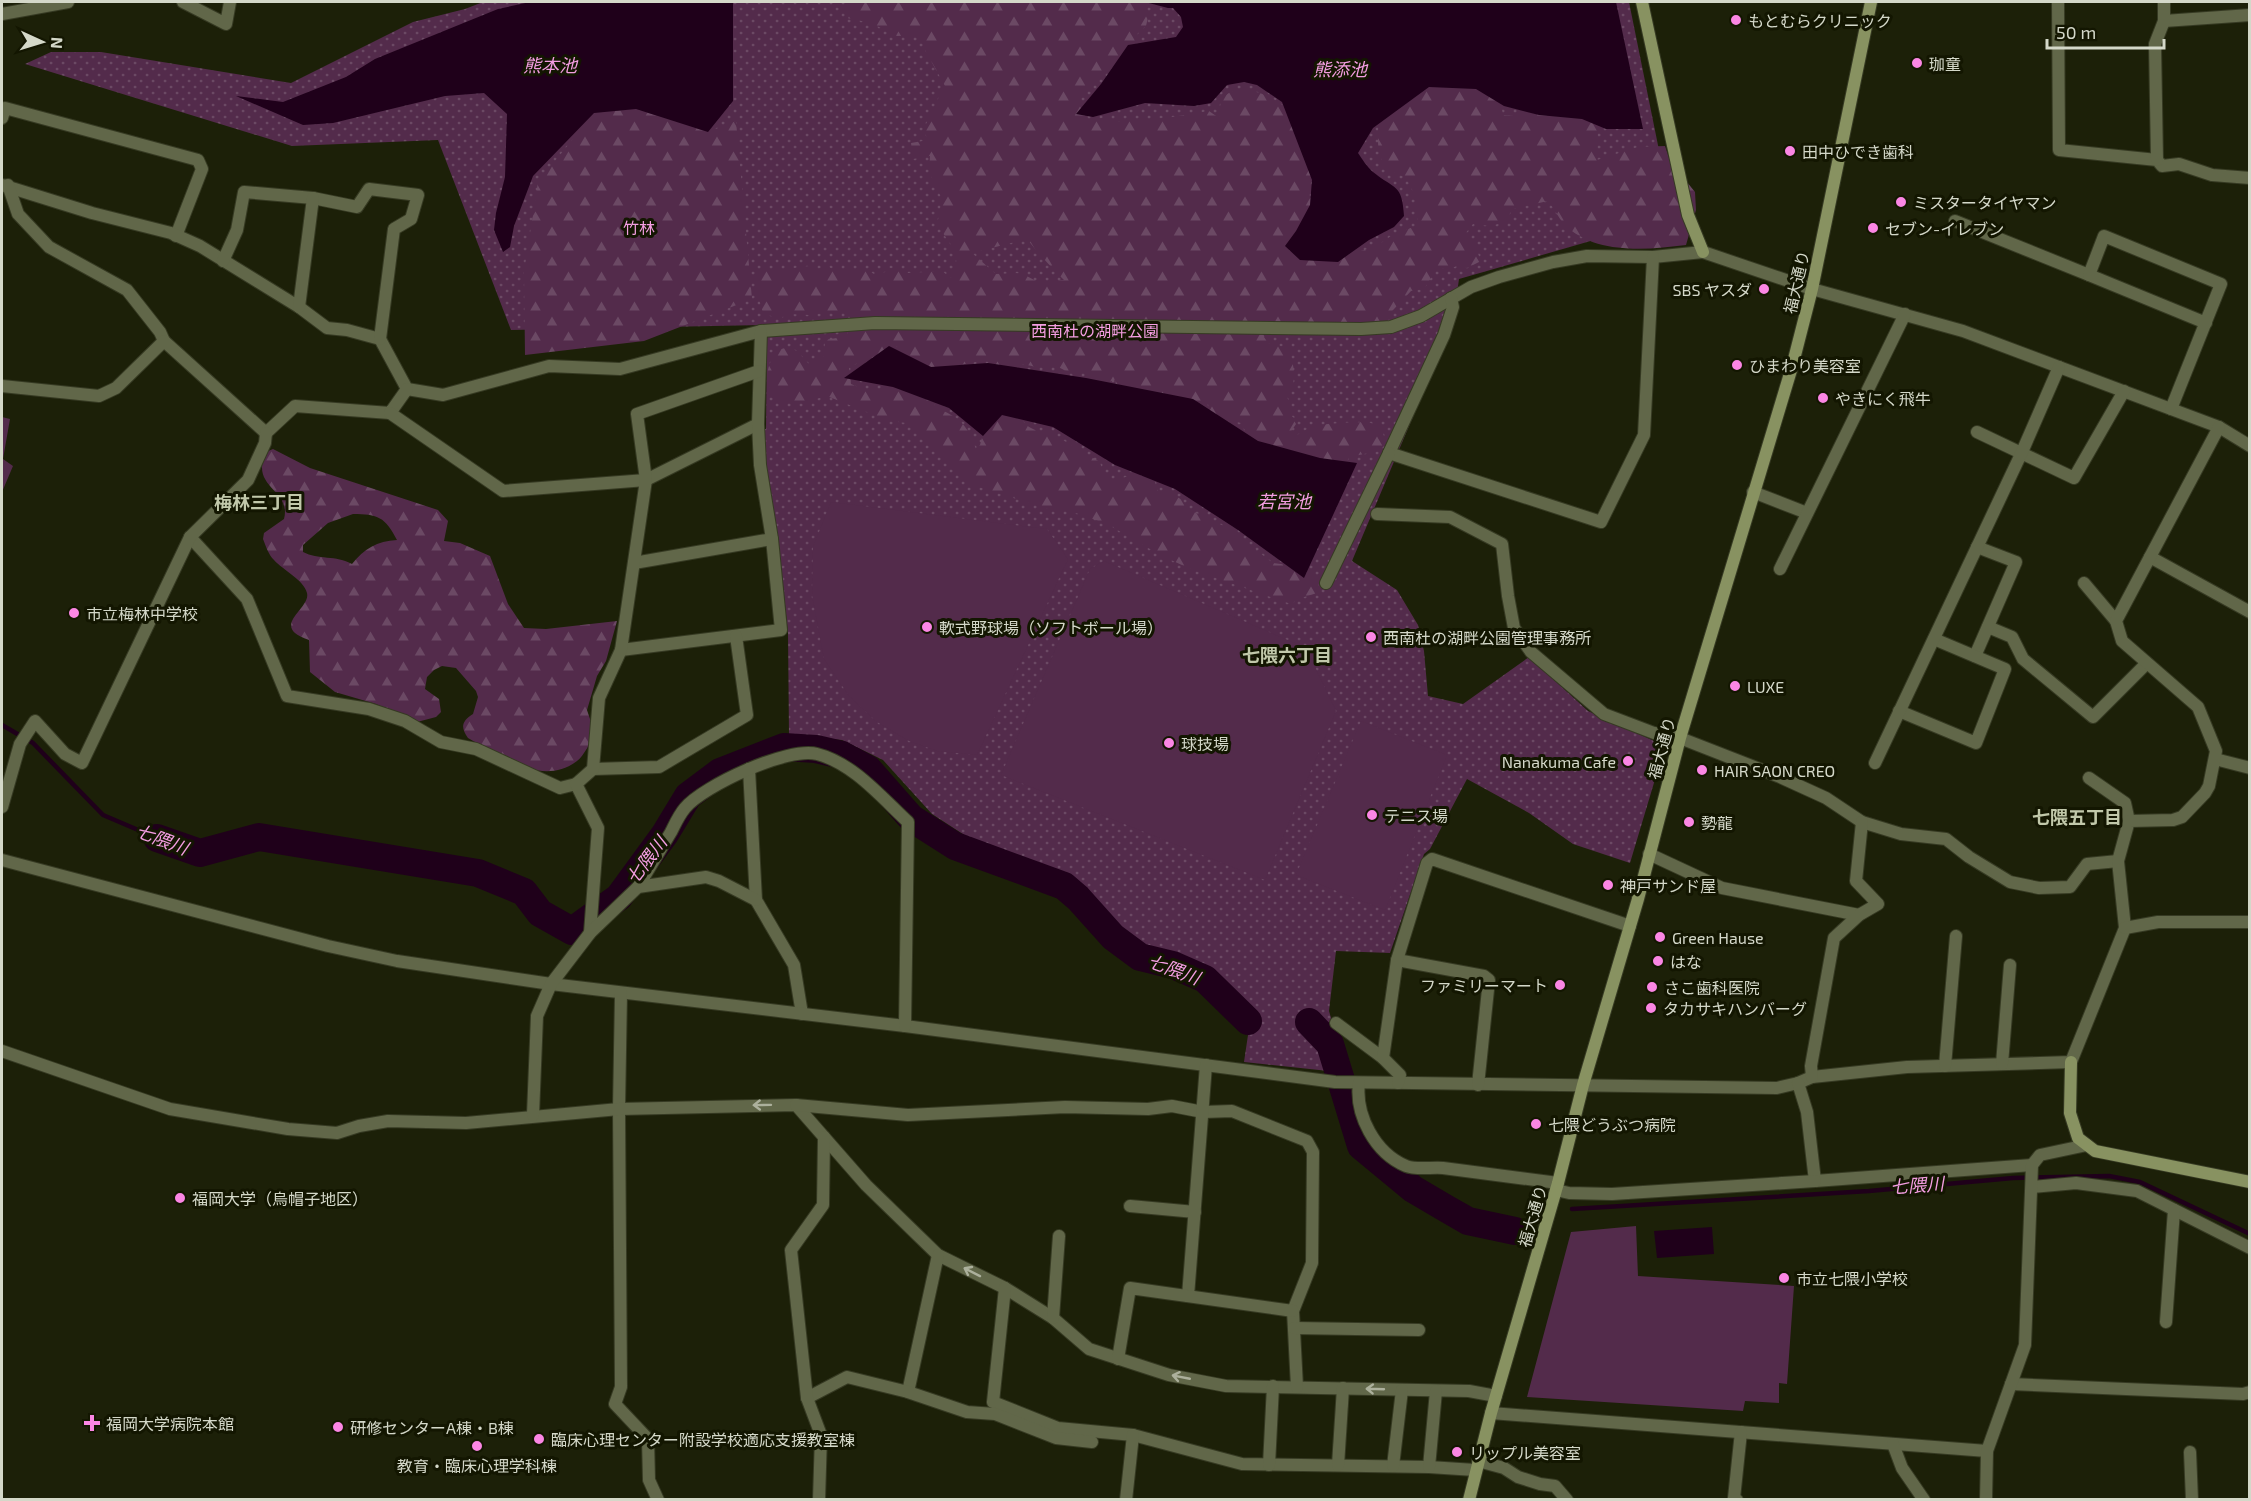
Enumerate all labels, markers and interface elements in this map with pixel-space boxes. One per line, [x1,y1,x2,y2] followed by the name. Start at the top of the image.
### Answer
[1748,11,1892,30] place label: もとむらクリニック
[12,12,72,72] north arrow
[2047,12,2164,50] scale bar
[1729,13,1743,27] marker: もとむらクリニック
[2056,21,2096,43] text: 50 m
[48,37,67,50] text: N
[523,54,579,76] water label: 熊本池
[1929,54,1961,73] place label: 珈童
[1910,56,1924,70] marker: 珈童
[1313,58,1369,80] water label: 熊添池
[1802,142,1914,161] place label: 田中ひでき歯科
[1783,144,1797,158] marker: 田中ひでき歯科
[1913,193,2057,212] place label: ミスタータイヤマン
[1894,195,1908,209] marker: ミスタータイヤマン
[623,218,655,237] park label: 竹林
[1885,219,2004,238] place label: セブン-イレブン
[1866,221,1880,235] marker: セブン-イレブン
[1780,249,1812,315] street label: 福大通り
[1673,280,1752,299] place label: SBS ヤスダ
[1757,282,1771,296] marker: SBS ヤスダ
[1031,321,1159,340] park label: 西南杜の湖畔公園
[1749,356,1861,375] place label: ひまわり美容室
[1730,358,1744,372] marker: ひまわり美容室
[1835,389,1931,408] place label: やきにく飛牛
[1816,391,1830,405] marker: やきにく飛牛
[1257,490,1313,512] water label: 若宮池
[214,491,304,513] district label: 梅林三丁目
[86,604,198,623] place label: 市立梅林中学校
[67,606,81,620] marker: 市立梅林中学校
[939,618,1163,637] place label: 軟式野球場（ソフトボール場）
[920,620,934,634] marker: 軟式野球場（ソフトボール場）
[1383,628,1591,647] place label: 西南杜の湖畔公園管理事務所
[1364,630,1378,644] marker: 西南杜の湖畔公園管理事務所
[1242,644,1332,666] district label: 七隈六丁目
[1747,677,1784,696] place label: LUXE
[1728,679,1742,693] marker: LUXE
[1644,715,1678,781] street label: 福大通り
[1181,734,1229,753] place label: 球技場
[1162,736,1176,750] marker: 球技場
[1502,752,1616,771] place label: Nanakuma Cafe
[1621,754,1635,768] marker: Nanakuma Cafe
[1714,761,1835,780] place label: HAIR SAON CREO
[1695,763,1709,777] marker: HAIR SAON CREO
[1384,806,1448,825] place label: テニス場
[2032,806,2122,828] district label: 七隈五丁目
[1365,808,1379,822] marker: テニス場
[1701,813,1733,832] place label: 勢龍
[1682,815,1696,829] marker: 勢龍
[133,819,193,860] water label: 七隈川
[621,830,672,888] water label: 七隈川
[1620,876,1716,895] place label: 神戸サンド屋
[1601,878,1615,892] marker: 神戸サンド屋
[1672,928,1764,947] place label: Green Hause
[1653,930,1667,944] marker: Green Hause
[1145,949,1205,989] water label: 七隈川
[1670,952,1702,971] place label: はな
[1651,954,1665,968] marker: はな
[1420,976,1548,995] place label: ファミリーマート
[1553,978,1567,992] marker: ファミリーマート
[1664,978,1760,997] place label: さこ歯科医院
[1645,980,1659,994] marker: さこ歯科医院
[1663,999,1807,1018] place label: タカサキハンバーグ
[1644,1001,1658,1015] marker: タカサキハンバーグ
[753,1100,773,1111] one-way arrow
[1548,1115,1676,1134] place label: 七隈どうぶつ病院
[1529,1117,1543,1131] marker: 七隈どうぶつ病院
[1889,1172,1947,1198] water label: 七隈川
[1514,1183,1550,1249] street label: 福大通り
[192,1189,368,1208] place label: 福岡大学（烏帽子地区）
[173,1191,187,1205] marker: 福岡大学（烏帽子地区）
[964,1265,982,1277] one-way arrow
[1796,1269,1908,1288] place label: 市立七隈小学校
[1777,1271,1791,1285] marker: 市立七隈小学校
[1172,1371,1191,1382] one-way arrow
[1365,1384,1385,1395] one-way arrow
[83,1414,101,1432] marker: 福岡大学病院本館
[106,1414,234,1433] place label: 福岡大学病院本館
[350,1418,514,1437] place label: 研修センターA棟・B棟
[331,1420,345,1434] marker: 研修センターA棟・B棟
[551,1430,855,1449] place label: 臨床心理センター附設学校適応支援教室棟
[532,1432,546,1446] marker: 臨床心理センター附設学校適応支援教室棟
[470,1439,484,1453] marker: 教育・臨床心理学科棟
[1469,1443,1581,1462] place label: リップル美容室
[1450,1445,1464,1459] marker: リップル美容室
[397,1456,557,1475] place label: 教育・臨床心理学科棟

